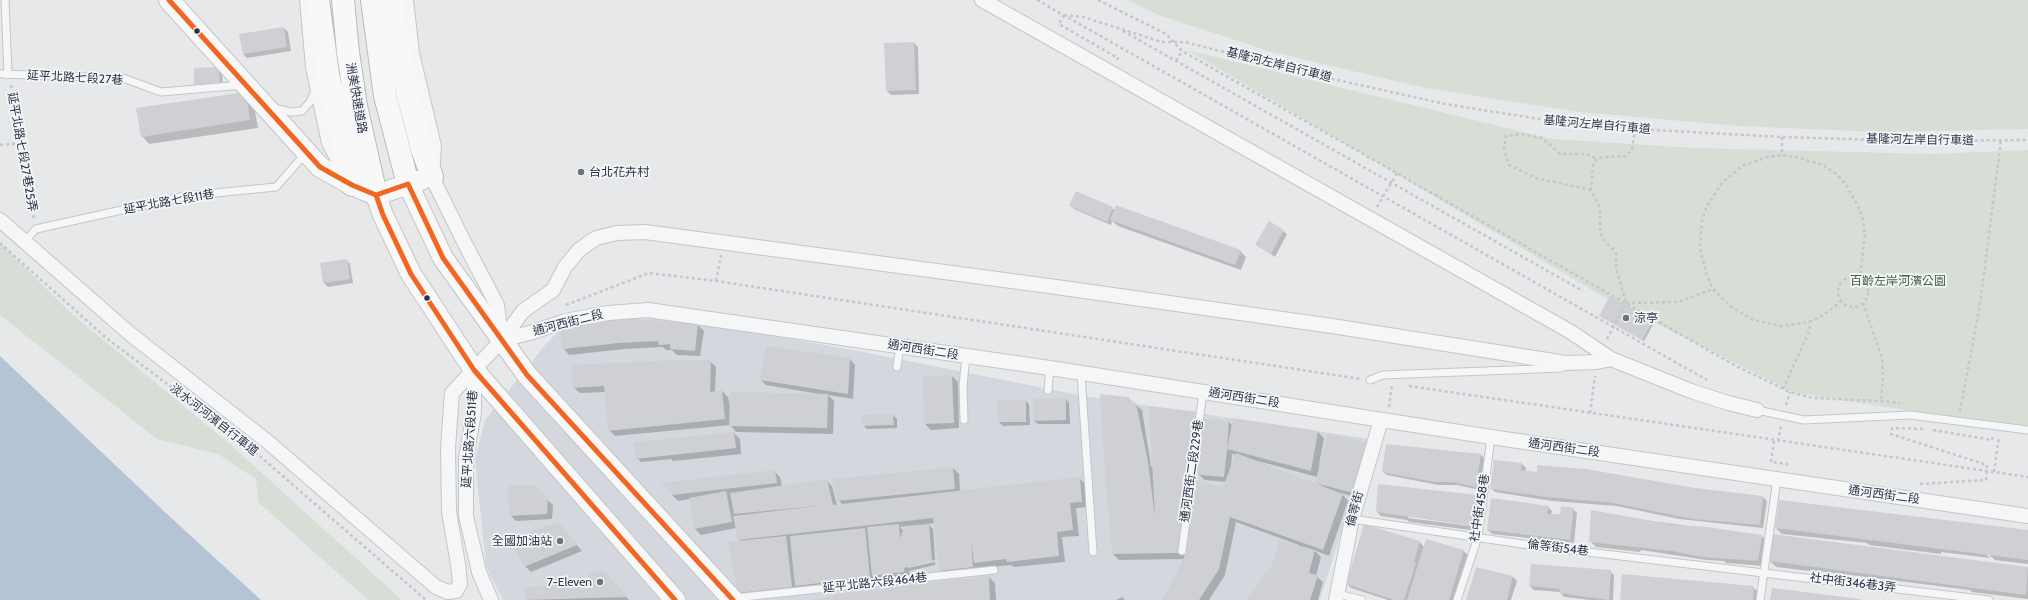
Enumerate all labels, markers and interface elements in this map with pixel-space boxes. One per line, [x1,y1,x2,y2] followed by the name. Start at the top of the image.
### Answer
[192,26,202,36] unlabelled marker
[1225,45,1333,85] street label: 基隆河左岸自行車道
[343,61,369,135] street label: 洲美快速道路
[27,68,123,88] street label: 延平北路七段27巷
[4,91,40,213] street label: 延平北路七段27巷25弄
[1543,113,1651,137] street label: 基隆河左岸自行車道
[1866,132,1974,148] street label: 基隆河左岸自行車道
[589,165,649,179] place label: 台北花卉村
[576,167,586,177] marker: 台北花卉村
[123,187,215,217] street label: 延平北路七段11巷
[1850,274,1946,288] park label: 百齡左岸河濱公園
[422,293,432,303] unlabelled marker
[531,307,605,339] street label: 通河西街二段
[1634,311,1658,325] place label: 涼亭
[1621,313,1631,323] marker: 涼亭
[886,337,960,363] street label: 通河西街二段
[167,381,261,459] street label: 淡水河河濱自行車道
[1207,385,1281,411] street label: 通河西街二段
[459,389,481,489] street label: 延平北路六段511巷
[1178,419,1206,523] street label: 通河西街二段229巷
[1527,436,1601,460] street label: 通河西街二段
[1468,473,1492,543] street label: 社中街458巷
[1847,483,1921,507] street label: 通河西街二段
[1343,490,1367,528] street label: 倫等街
[492,534,552,548] place label: 全國加油站
[555,536,565,546] marker: 全國加油站
[1527,537,1589,559] street label: 倫等街54巷
[822,570,928,596] street label: 延平北路六段464巷
[1809,571,1897,595] street label: 社中街346巷3弄
[547,575,592,589] place label: 7-Eleven
[595,577,605,587] marker: 7-Eleven

